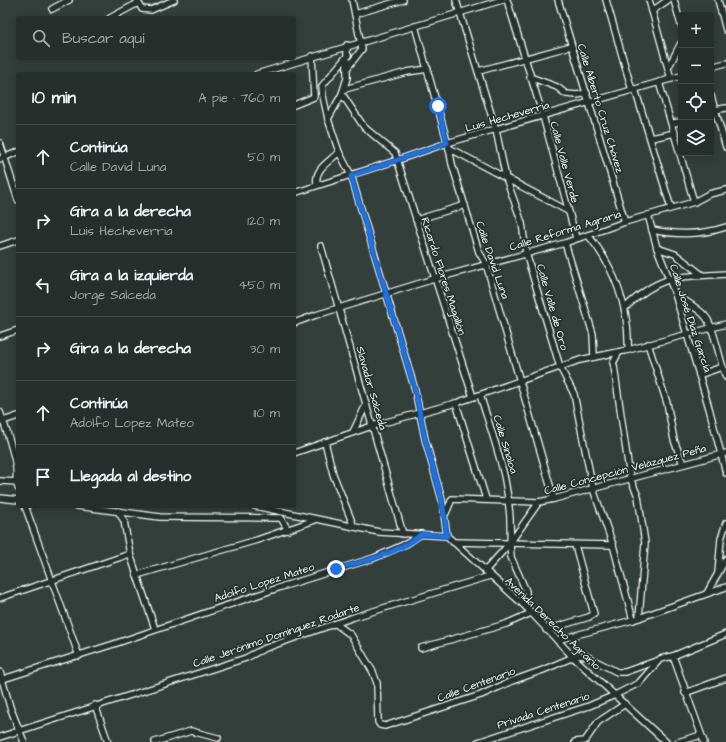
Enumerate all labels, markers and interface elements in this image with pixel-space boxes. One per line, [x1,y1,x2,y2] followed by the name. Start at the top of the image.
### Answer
[678,12,714,156] map controls
[678,12,714,48] button: +
[16,16,296,60] search box
[30,27,52,49] icon: search
[62,28,144,49] text: Buscar aquí
[574,42,628,175] street label: Calle Alberto Cruz Chávez
[678,48,714,84] button: −
[678,84,714,120] button: locate
[32,86,76,110] text: 10 min
[198,89,280,107] text: A pie · 760 m
[429,97,447,115] route start
[463,97,551,136] street label: Luis Hecheverria
[546,120,583,205] street label: Calle Valle Verde
[678,120,714,156] button: layers
[70,137,128,158] text: Continúa
[32,146,54,168] icon: ahead
[247,148,280,166] text: 50 m
[70,158,166,176] text: Calle David Luna
[70,201,191,222] text: Gira a la derecha
[507,206,624,256] street label: Calle Reforma Agraria
[32,210,54,232] icon: right
[247,212,280,230] text: 120 m
[416,215,470,338] street label: Ricardo Flores Magallón
[472,219,513,302] street label: Calle David Luna
[70,222,173,240] text: Luis Hecheverria
[533,262,572,353] street label: Calle Valle de Oro
[666,262,715,375] street label: Calle José Díaz García
[70,265,193,286] text: Gira a la izquierda
[32,274,54,296] icon: left
[238,276,280,294] text: 450 m
[70,286,156,304] text: Jorge Salceda
[32,338,54,360] icon: right
[70,338,191,359] text: Gira a la derecha
[250,340,280,358] text: 30 m
[352,344,391,432] street label: Slavador Salceda
[70,393,128,414] text: Continúa
[32,402,54,424] icon: ahead
[253,404,280,422] text: 110 m
[489,413,522,476] street label: Calle Sinaloa
[70,414,194,432] text: Adolfo Lopez Mateo
[542,441,708,498] street label: Calle Concepción Velázquez Peña
[32,466,54,488] icon: arrive
[70,466,191,487] text: Llegada al destino
[212,559,317,606] street label: Adolfo Lopez Mateo
[327,560,345,578] route end
[501,574,604,674] street label: Avenida Derecho Agrario
[191,600,362,672] street label: Calle Jerónimo Domínguez Rodarte
[435,663,518,706] street label: Calle Centenario
[495,688,592,732] street label: Privada Centenario

